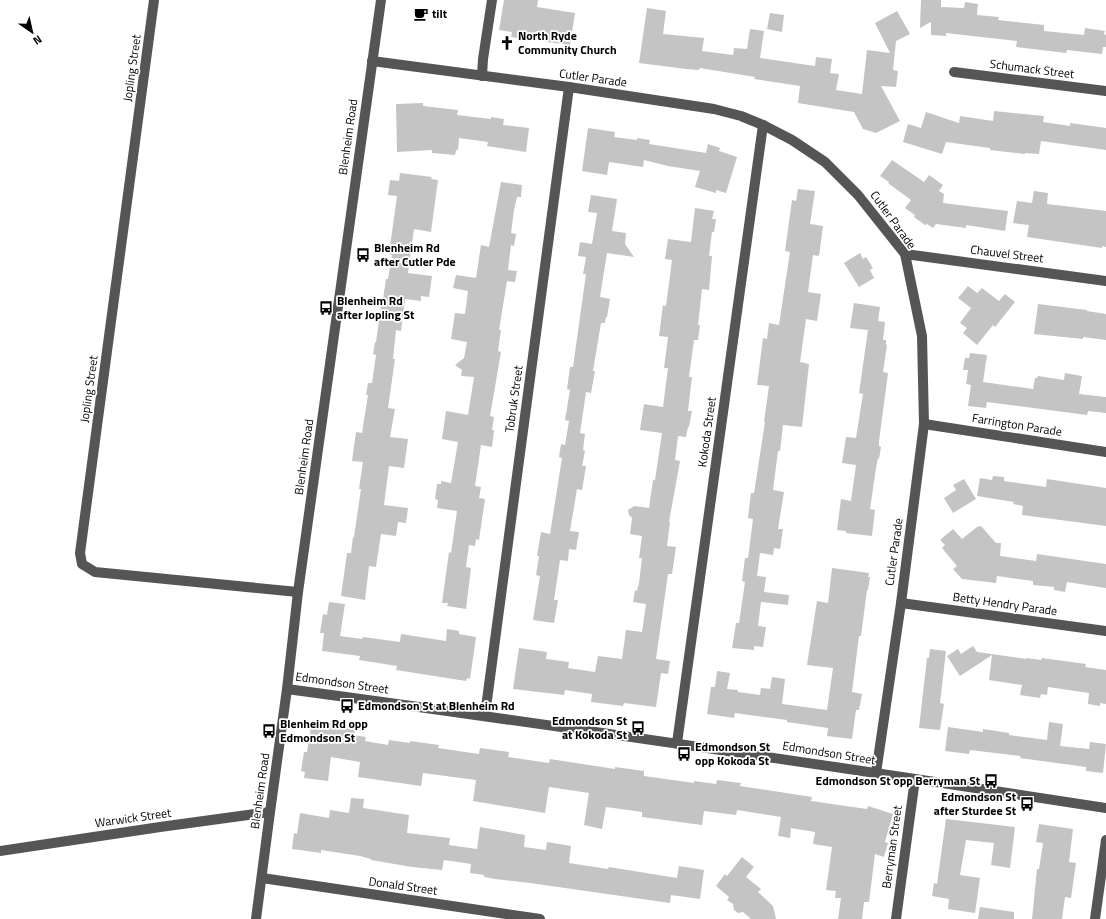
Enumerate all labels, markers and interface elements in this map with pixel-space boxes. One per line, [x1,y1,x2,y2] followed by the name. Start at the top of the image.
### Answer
[432,4,448,23] place label: tilt
[413,6,429,22] cafe icon: tilt
[12,12,52,52] north arrow
[518,26,617,59] place label: North Ryde Community Church
[30,32,45,49] text: N
[117,32,146,103] street label: Jopling Street
[499,35,515,51] church icon: North Ryde Community Church
[989,54,1076,83] street label: Schumack Street
[558,63,628,92] street label: Cutler Parade
[333,98,362,176] street label: Blenheim Road
[866,187,921,253] street label: Cutler Parade
[374,238,456,271] place label: Blenheim Rd after Cutler Pde
[969,240,1045,268] street label: Chauvel Street
[355,247,371,263] bus stop icon: Blenheim Rd after Cutler Pde
[337,291,415,324] place label: Blenheim Rd after Jopling St
[318,300,334,316] bus stop icon: Blenheim Rd after Jopling St
[74,353,103,424] street label: Jopling Street
[499,363,528,434] street label: Tobruk Street
[692,395,721,468] street label: Kokoda Street
[971,408,1063,441] street label: Farrington Parade
[289,418,318,496] street label: Blenheim Road
[879,517,908,587] street label: Cutler Parade
[952,587,1059,620] street label: Betty Hendry Parade
[294,667,391,699] street label: Edmondson Street
[358,696,515,715] place label: Edmondson St at Blenheim Rd
[339,698,355,714] bus stop icon: Edmondson St at Blenheim Rd
[552,711,628,744] place label: Edmondson St at Kokoda St
[280,714,368,747] place label: Blenheim Rd opp Edmondson St
[630,720,646,736] bus stop icon: Edmondson St at Kokoda St
[261,723,277,739] bus stop icon: Blenheim Rd opp Edmondson St
[781,736,878,769] street label: Edmondson Street
[695,737,771,770] place label: Edmondson St opp Kokoda St
[676,746,692,762] bus stop icon: Edmondson St opp Kokoda St
[245,752,274,830] street label: Blenheim Road
[816,771,981,790] place label: Edmondson St opp Berryman St
[983,773,999,789] bus stop icon: Edmondson St opp Berryman St
[934,787,1017,820] place label: Edmondson St after Sturdee St
[1019,796,1035,812] bus stop icon: Edmondson St after Sturdee St
[94,803,173,832] street label: Warwick Street
[876,803,907,890] street label: Berryman Street
[367,871,439,900] street label: Donald Street

